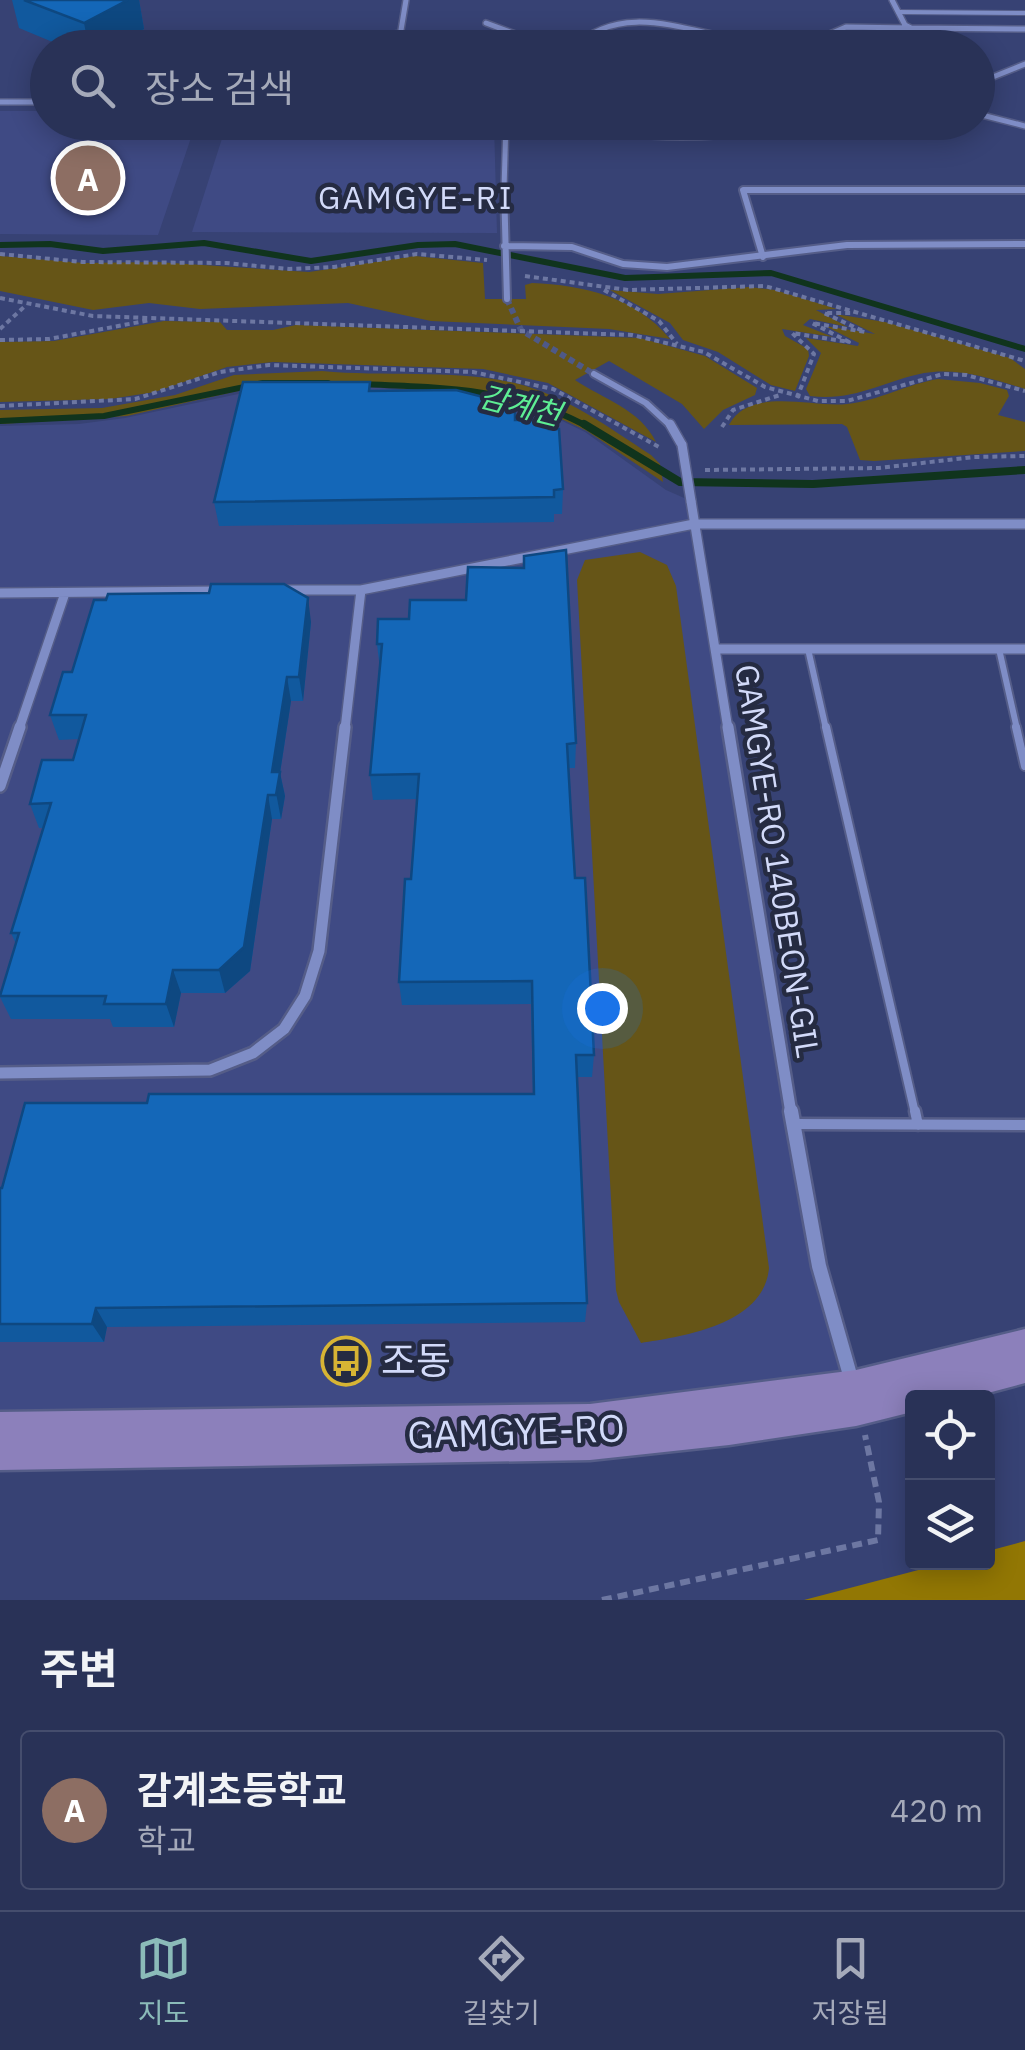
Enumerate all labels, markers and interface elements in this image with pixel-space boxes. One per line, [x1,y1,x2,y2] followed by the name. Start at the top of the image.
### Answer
[30,30,995,140] search box
[65,58,120,113] icon: search
[145,63,294,112] text: 장소 검색
[56,140,120,216] pin: A
[318,176,514,218] district label: GAMGYE-RI
[475,376,569,434] water label: 감계천
[726,661,830,1060] street label: GAMGYE-RO 140BEON-GIL
[577,983,628,1034] your location
[320,1335,372,1387] bus stop icon: 조동
[381,1335,451,1384] place label: 조동
[905,1390,995,1570] map controls
[905,1390,995,1480] button: locate
[406,1402,625,1459] street label: GAMGYE-RO
[905,1480,995,1570] button: layers
[40,1641,117,1696] text: 주변
[137,1765,347,1814] text: 감계초등학교
[64,1789,85,1831] text: A
[890,1789,983,1831] text: 420 m
[137,1819,196,1861] text: 학교
[136,1931,191,2031] tab: 지도
[463,1931,540,2031] tab: 길찾기
[812,1931,889,2031] tab: 저장됨

